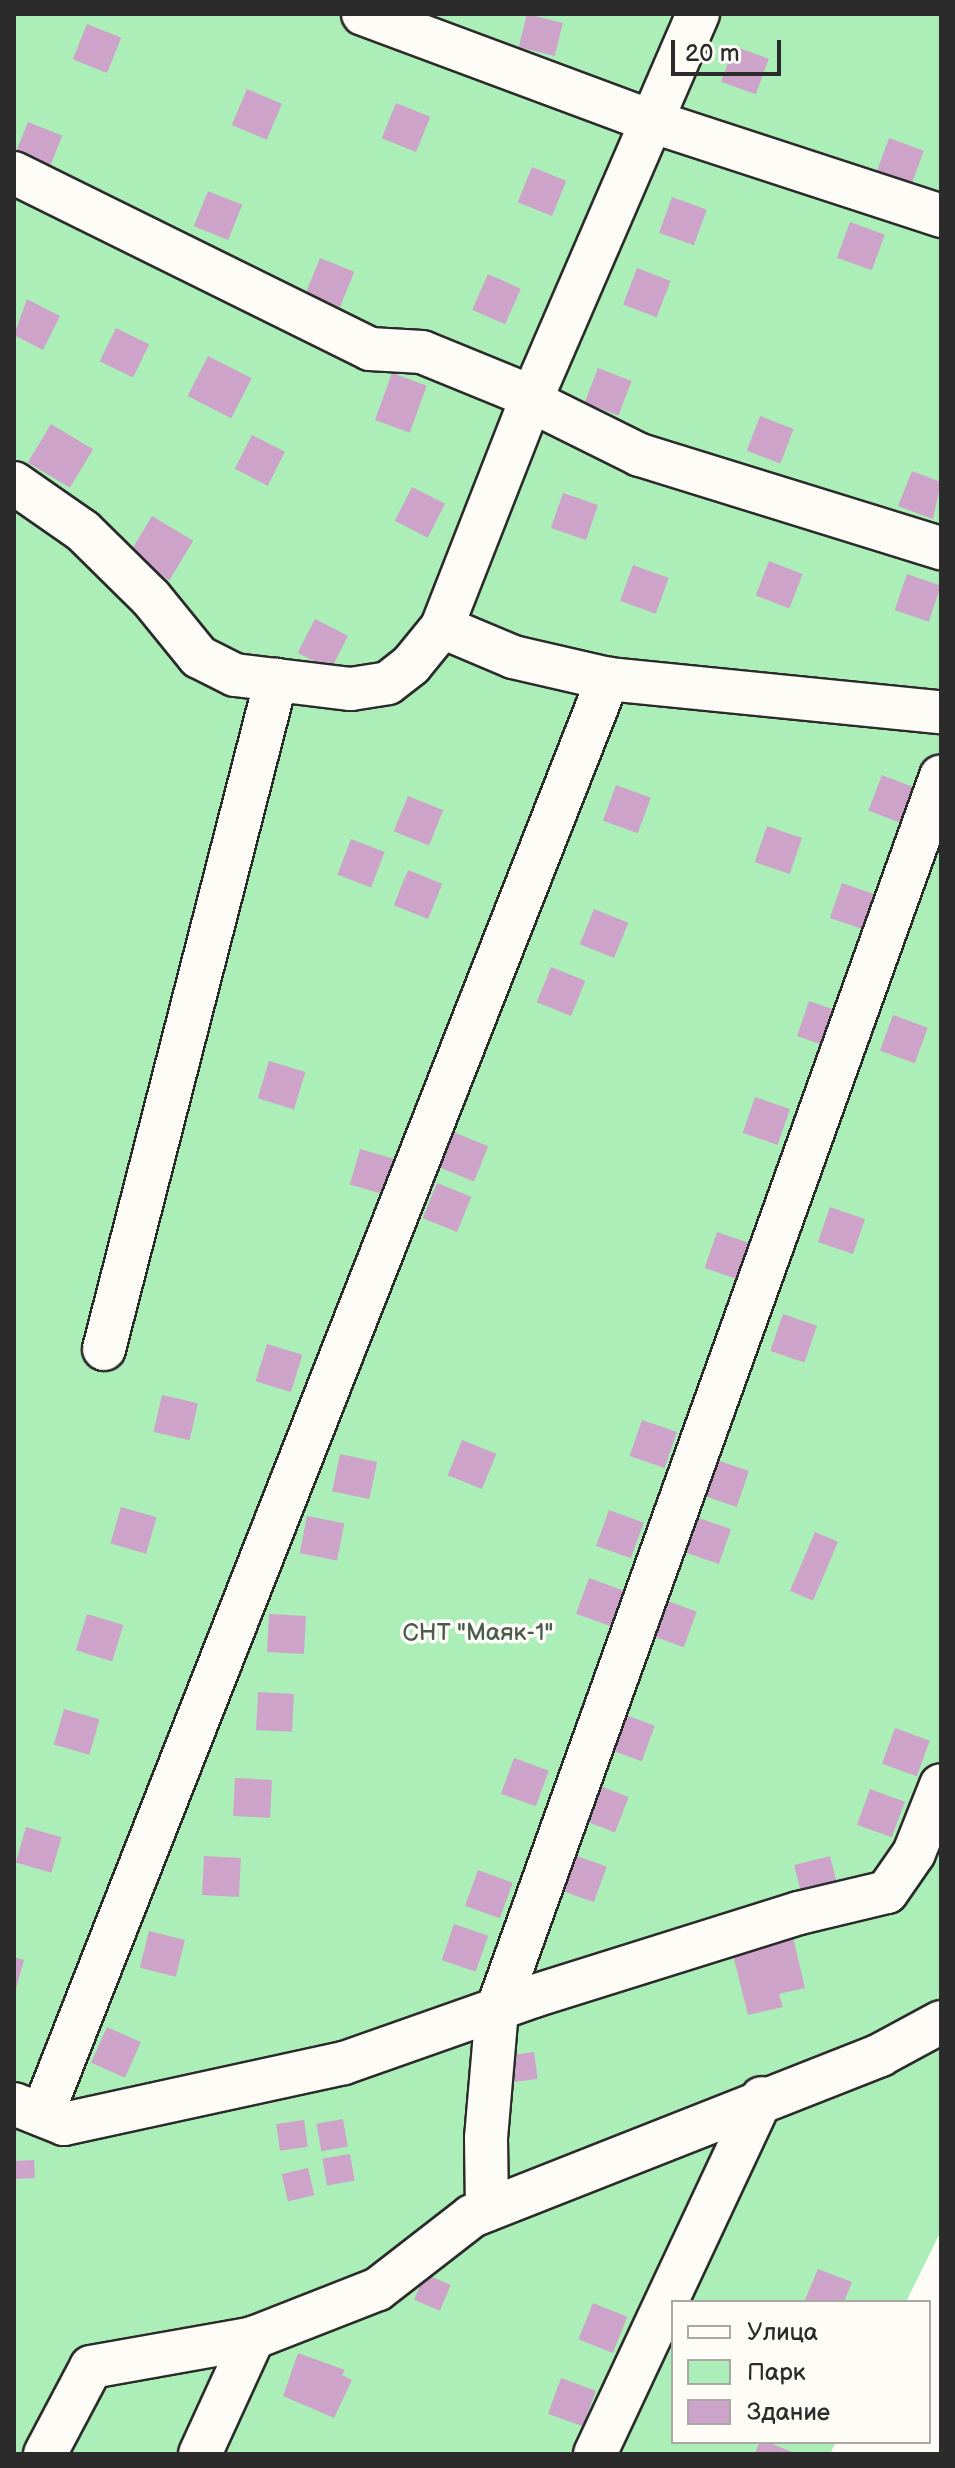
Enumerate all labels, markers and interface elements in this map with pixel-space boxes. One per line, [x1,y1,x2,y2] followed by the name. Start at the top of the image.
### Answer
[675,24,785,74] scale bar
[685,39,740,68] text: 20 m
[403,1619,553,1647] park label: СНТ "Маяк-1"
[671,2300,931,2444] legend
[747,2318,818,2347] text: Улица
[747,2358,805,2387] text: Парк
[747,2398,830,2427] text: Здание

